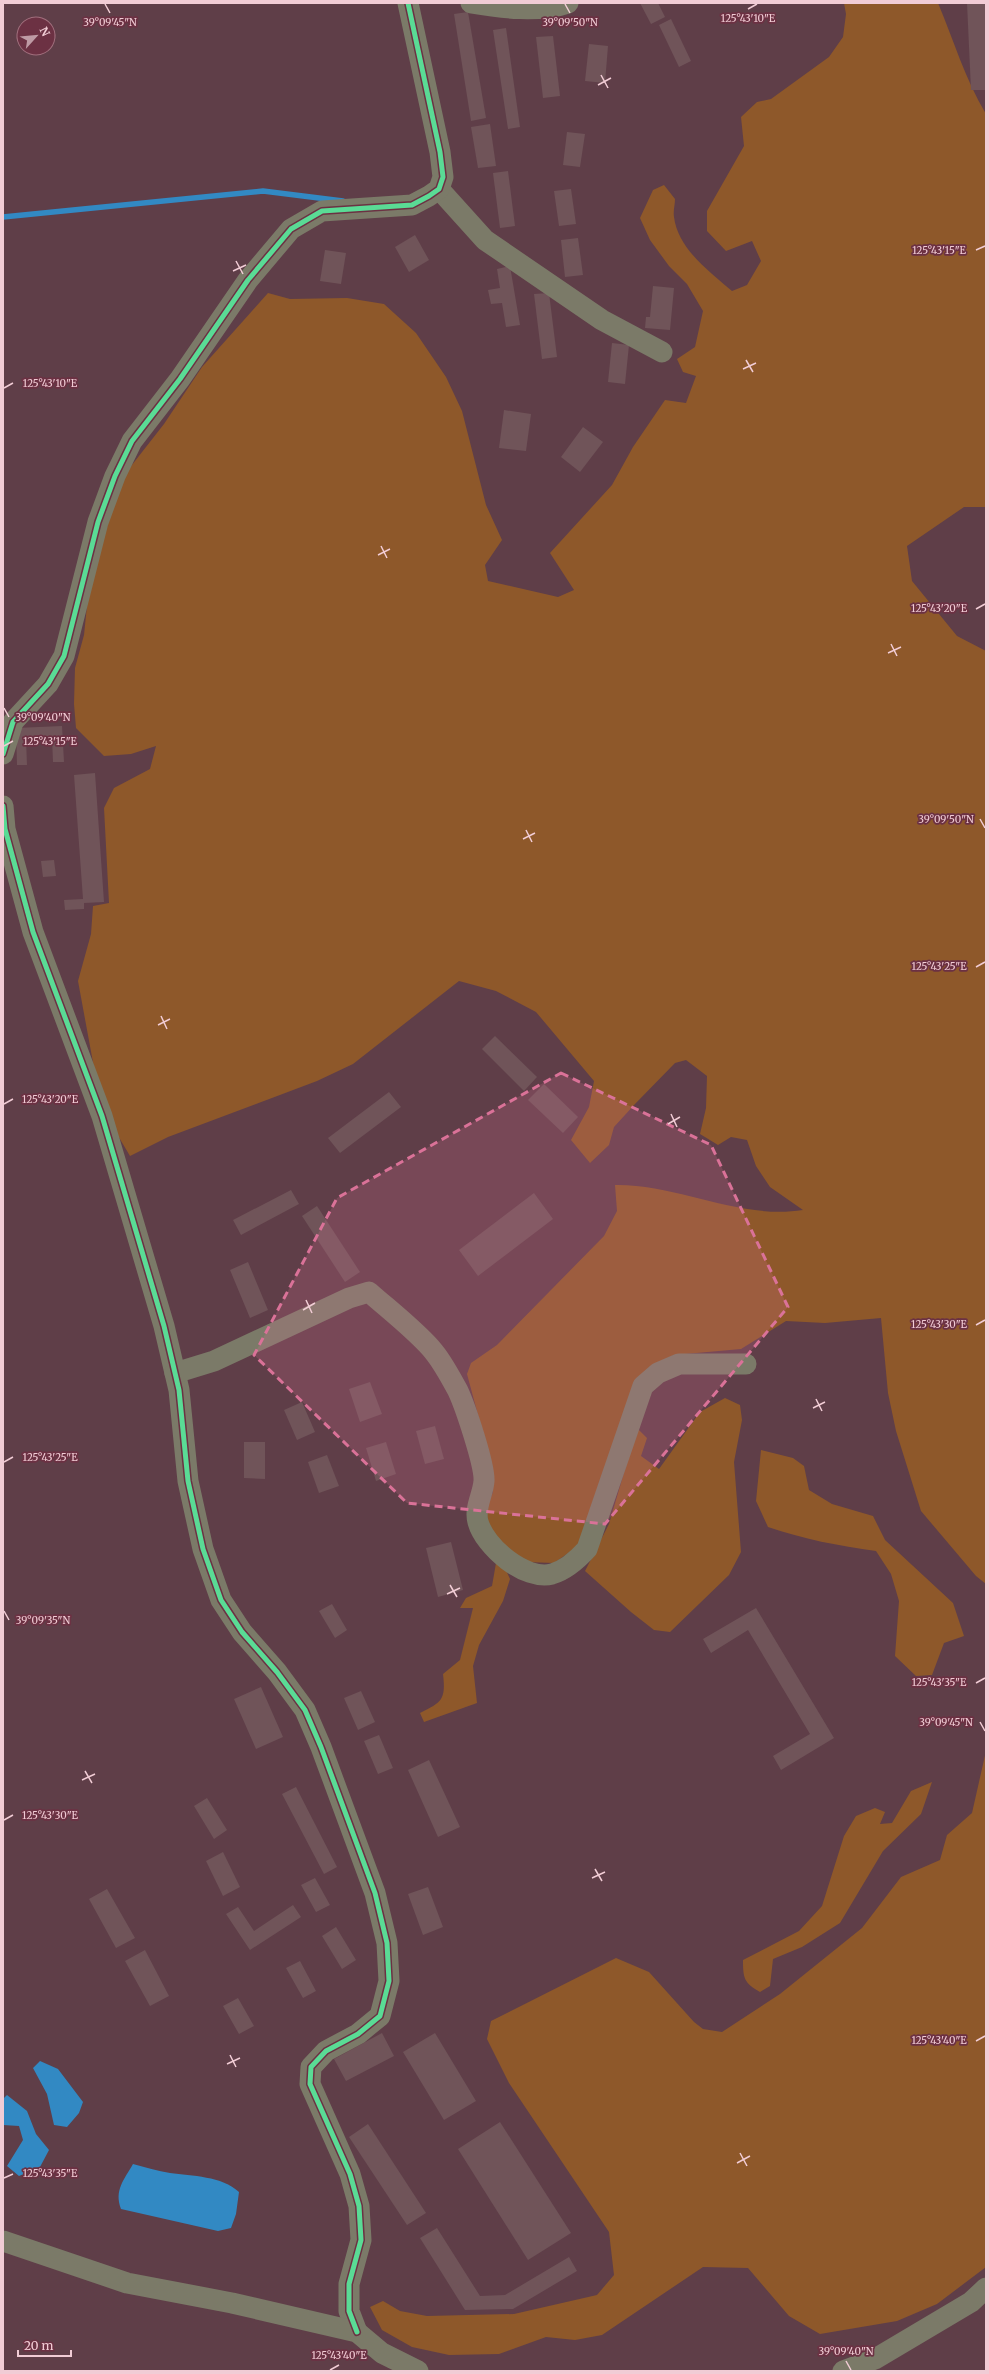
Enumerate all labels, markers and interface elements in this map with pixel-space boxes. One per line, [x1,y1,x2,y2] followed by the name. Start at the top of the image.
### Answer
[721,12,776,25] text: 125°43'10"E
[16,16,56,56] north arrow
[83,16,137,29] text: 39°09'45"N
[542,16,598,29] text: 39°09'50"N
[37,24,53,39] text: N
[912,244,966,257] text: 125°43'15"E
[23,377,78,390] text: 125°43'10"E
[911,602,968,615] text: 125°43'20"E
[15,711,71,724] text: 39°09'40"N
[23,735,77,748] text: 125°43'15"E
[918,813,974,826] text: 39°09'50"N
[912,960,967,973] text: 125°43'25"E
[22,1093,79,1106] text: 125°43'20"E
[911,1318,968,1331] text: 125°43'30"E
[23,1451,78,1464] text: 125°43'25"E
[16,1614,70,1627] text: 39°09'35"N
[912,1676,967,1689] text: 125°43'35"E
[919,1716,973,1729] text: 39°09'45"N
[22,1809,79,1822] text: 125°43'30"E
[911,2034,967,2047] text: 125°43'40"E
[23,2167,78,2180] text: 125°43'35"E
[18,2332,71,2358] scale bar
[24,2338,53,2353] text: 20 m
[818,2345,874,2358] text: 39°09'40"N
[311,2349,367,2362] text: 125°43'40"E

